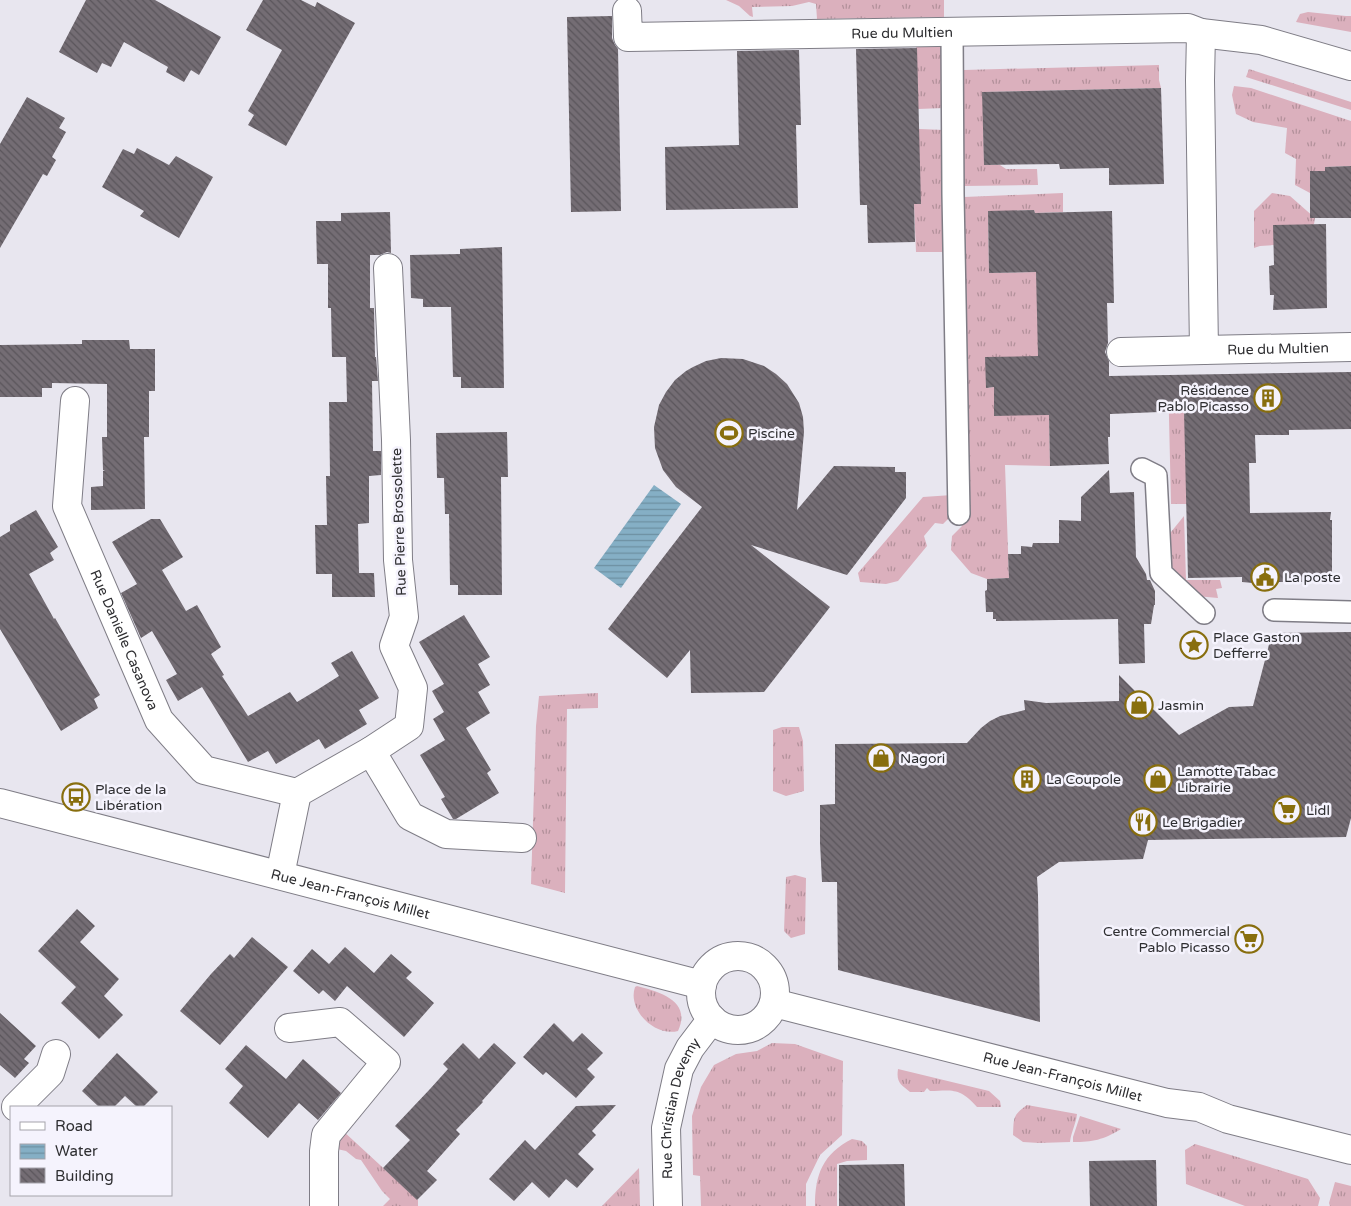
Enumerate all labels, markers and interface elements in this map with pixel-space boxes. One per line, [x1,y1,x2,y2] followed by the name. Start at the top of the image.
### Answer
[851,23,953,42] street label: Rue du Multien
[1227,339,1329,358] street label: Rue du Multien
[1158,382,1249,415] place label: Résidence Pablo Picasso
[1253,383,1283,413] building icon: Résidence Pablo Picasso
[714,418,744,448] sports icon: Piscine
[748,425,795,442] place label: Piscine
[388,448,410,596] street label: Rue Pierre Brossolette
[1250,562,1280,592] public building icon: La poste
[87,567,162,713] street label: Rue Danielle Casanova
[1284,569,1341,586] place label: La poste
[1213,629,1300,662] place label: Place Gaston Defferre
[1179,630,1209,660] place icon: Place Gaston Defferre
[1124,690,1154,720] shop icon: Jasmin
[1158,697,1204,714] place label: Jasmin
[866,743,896,773] shop icon: Nagori
[900,750,945,767] place label: Nagori
[1177,763,1276,796] place label: Lamotte Tabac Librairie
[1012,764,1042,794] building icon: La Coupole
[1143,764,1173,794] shop icon: Lamotte Tabac Librairie
[1046,771,1121,788] place label: La Coupole
[95,781,166,814] place label: Place de la Libération
[61,782,91,812] bus stop icon: Place de la Libération
[1272,795,1302,825] supermarket icon: Lidl
[1306,802,1330,819] place label: Lidl
[1128,807,1158,837] restaurant icon: Le Brigadier
[1162,814,1243,831] place label: Le Brigadier
[269,865,432,923] street label: Rue Jean-François Millet
[1103,923,1230,956] place label: Centre Commercial Pablo Picasso
[1234,924,1264,954] supermarket icon: Centre Commercial Pablo Picasso
[657,1034,704,1179] street label: Rue Christian Devemy
[981,1048,1145,1105] street label: Rue Jean-François Millet
[10,1106,172,1196] legend
[55,1117,93,1135] text: Road
[55,1142,98,1160] text: Water
[55,1167,114,1185] text: Building

